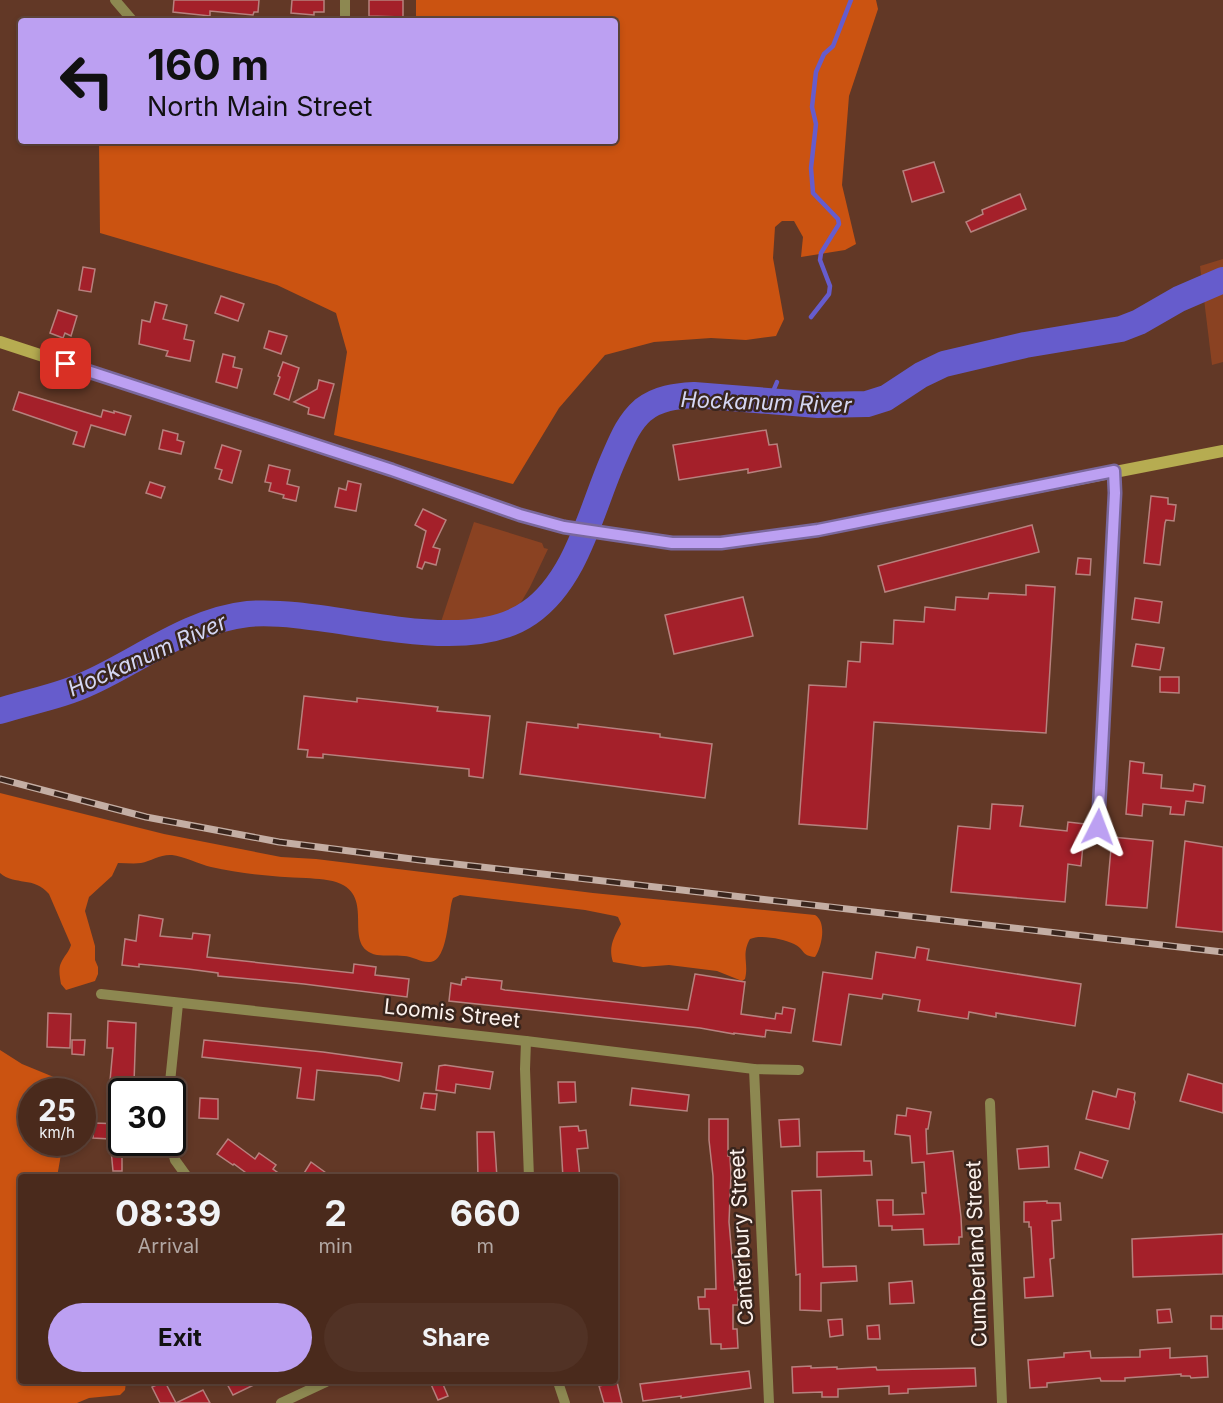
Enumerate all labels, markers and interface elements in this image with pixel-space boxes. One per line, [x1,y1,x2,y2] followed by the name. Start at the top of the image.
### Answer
[147,39,269,90] text: 160 m
[48,42,126,120] icon: left
[147,90,372,123] text: North Main Street
[40,338,91,389] pin
[49,347,82,380] icon: arrive
[680,386,853,418] water label: Hockanum River
[64,608,231,702] water label: Hockanum River
[1066,795,1130,859] position arrow
[383,993,521,1033] street label: Loomis Street
[108,1078,186,1156] speed limit sign: 30
[38,1092,76,1128] text: 25
[39,1123,75,1142] text: km/h
[724,1148,758,1326] street label: Canterbury Street
[960,1160,992,1348] street label: Cumberland Street
[115,1191,221,1235] text: 08:39
[324,1191,347,1235] text: 2
[450,1191,521,1235] text: 660
[138,1234,199,1258] text: Arrival
[319,1234,353,1258] text: min
[477,1234,494,1258] text: m
[48,1303,312,1372] button: Exit
[324,1303,588,1372] button: Share

